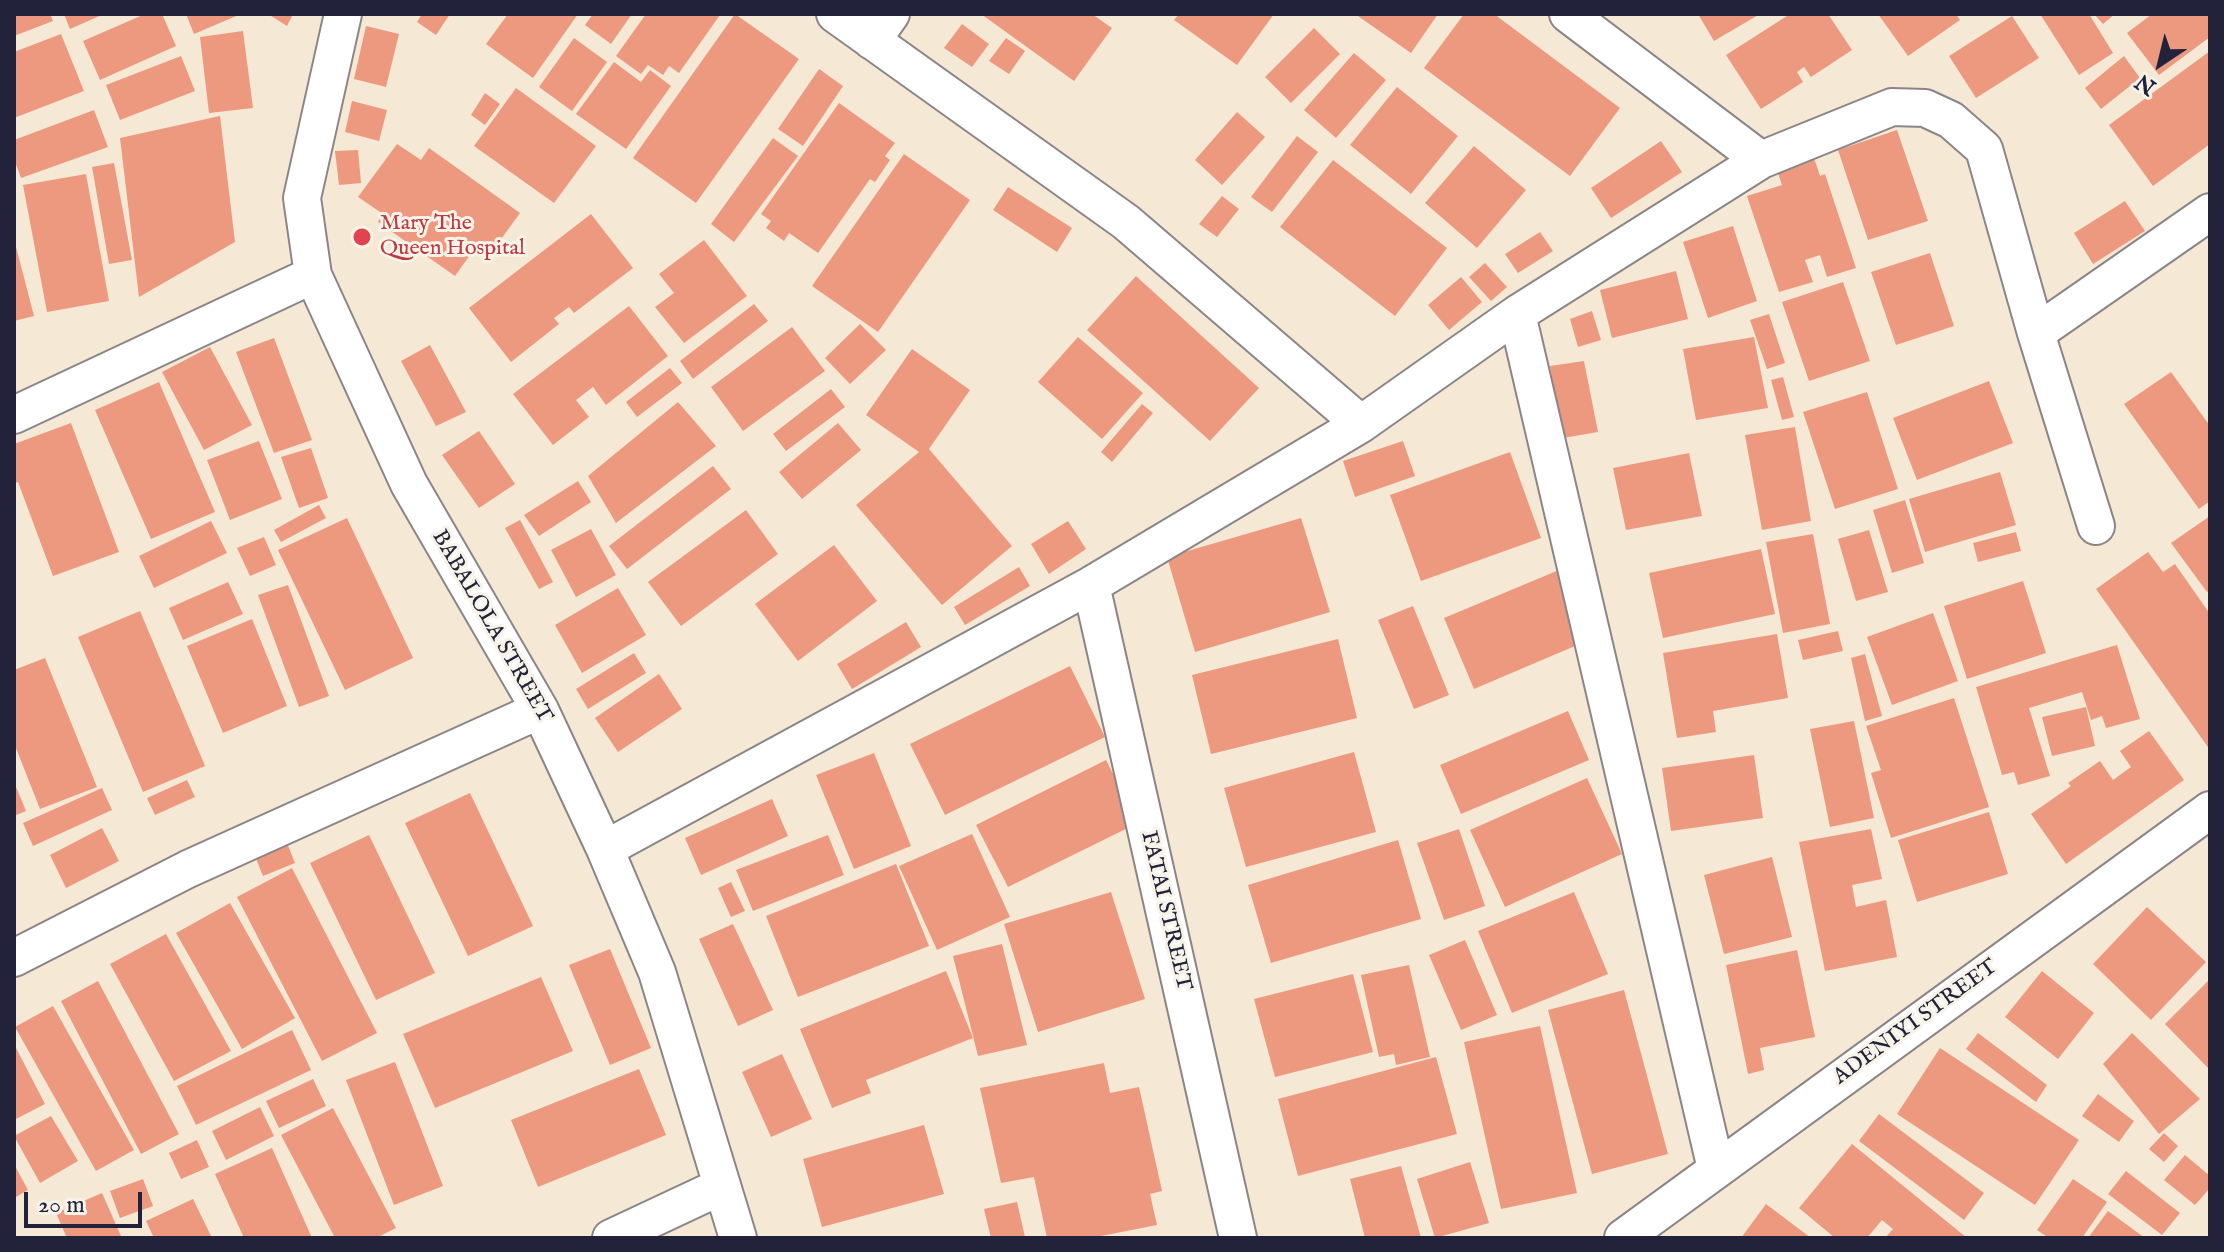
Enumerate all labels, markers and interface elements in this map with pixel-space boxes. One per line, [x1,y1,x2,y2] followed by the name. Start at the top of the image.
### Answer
[2120,24,2200,104] north arrow
[2130,67,2162,101] text: N
[380,211,525,262] place label: Mary The Queen Hospital
[351,226,373,248] marker: Mary The Queen Hospital
[425,526,557,728] street label: BABALOLA STREET
[1134,829,1196,993] street label: FATAI STREET
[1829,955,2003,1091] street label: ADENIYI STREET
[28,1176,146,1226] scale bar
[38,1190,85,1221] text: 20 m

